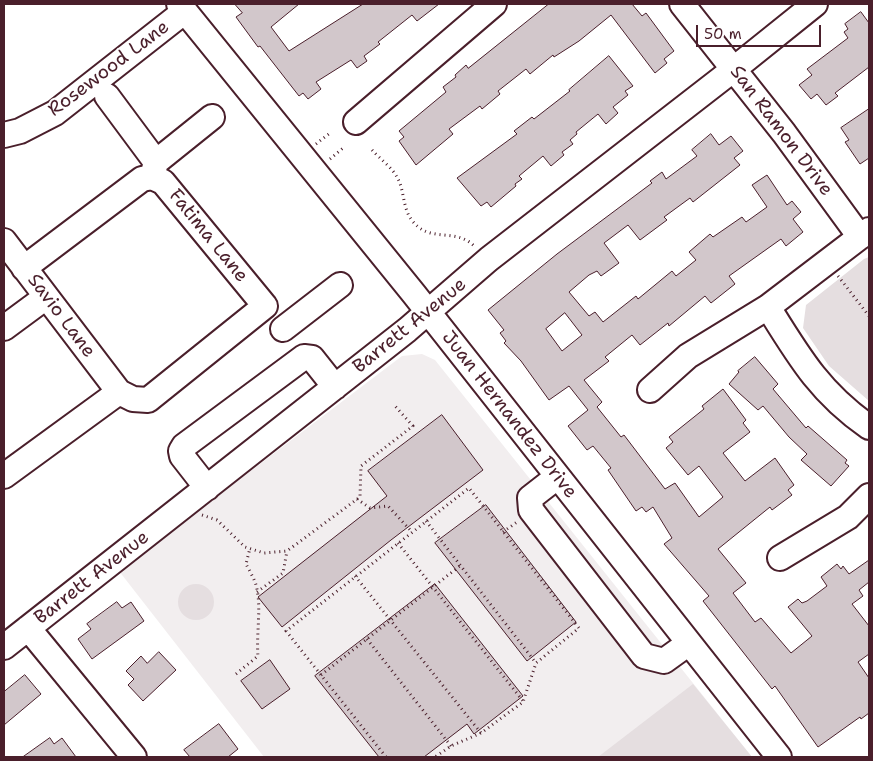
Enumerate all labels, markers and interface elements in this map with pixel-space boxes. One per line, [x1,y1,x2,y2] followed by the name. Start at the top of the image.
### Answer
[698,15,823,47] scale bar
[44,16,174,122] street label: Rosewood Lane
[704,24,742,44] text: 50 m
[725,61,837,201] street label: San Ramon Drive
[164,185,252,287] street label: Fatima Lane
[22,270,100,362] street label: Savio Lane
[349,273,471,379] street label: Barrett Avenue
[437,327,581,503] street label: Juan Hernandez Drive
[30,526,154,630] street label: Barrett Avenue

